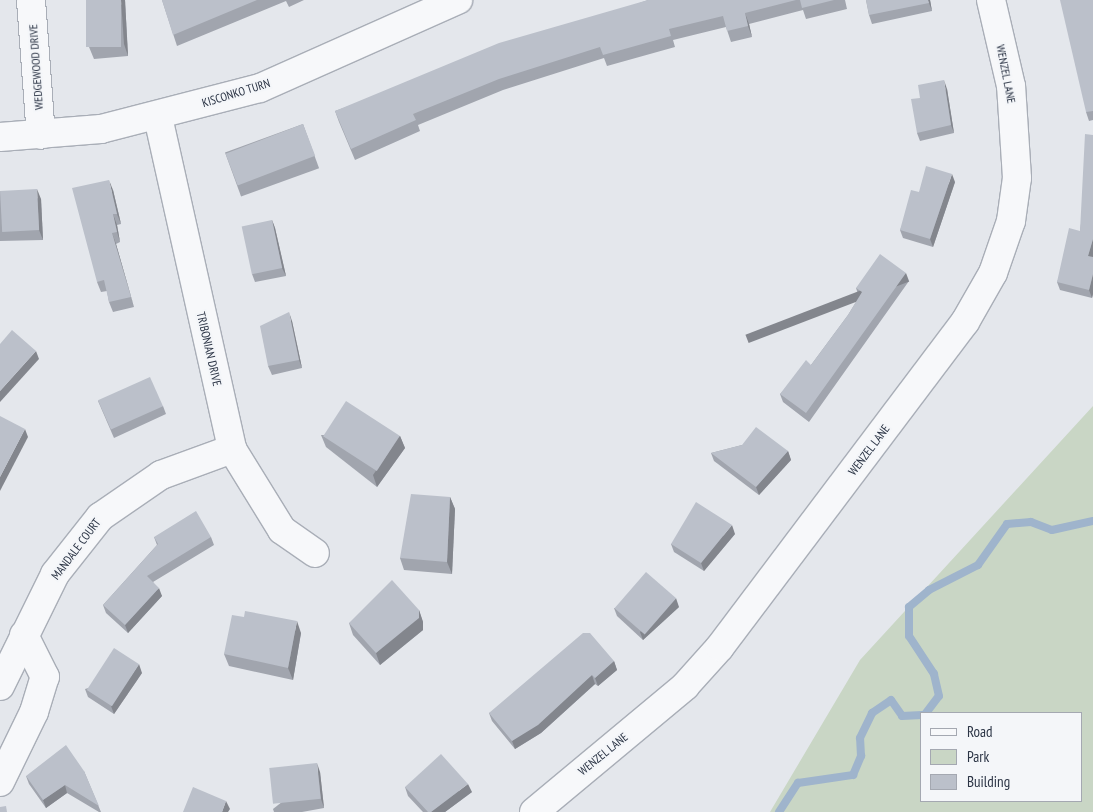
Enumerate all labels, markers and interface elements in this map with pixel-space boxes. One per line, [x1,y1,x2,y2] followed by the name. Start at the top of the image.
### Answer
[26,24,46,110] street label: WEDGEWOOD DRIVE
[993,43,1019,105] street label: WENZEL LANE
[200,76,272,110] street label: KISCONKO TURN
[193,311,225,387] street label: TRIBONIAN DRIVE
[845,422,893,478] street label: WENZEL LANE
[48,516,104,582] street label: MANDALE COURT
[920,712,1083,802] legend
[967,722,993,741] text: Road
[575,730,631,778] street label: WENZEL LANE
[967,747,989,766] text: Park
[967,772,1010,791] text: Building

